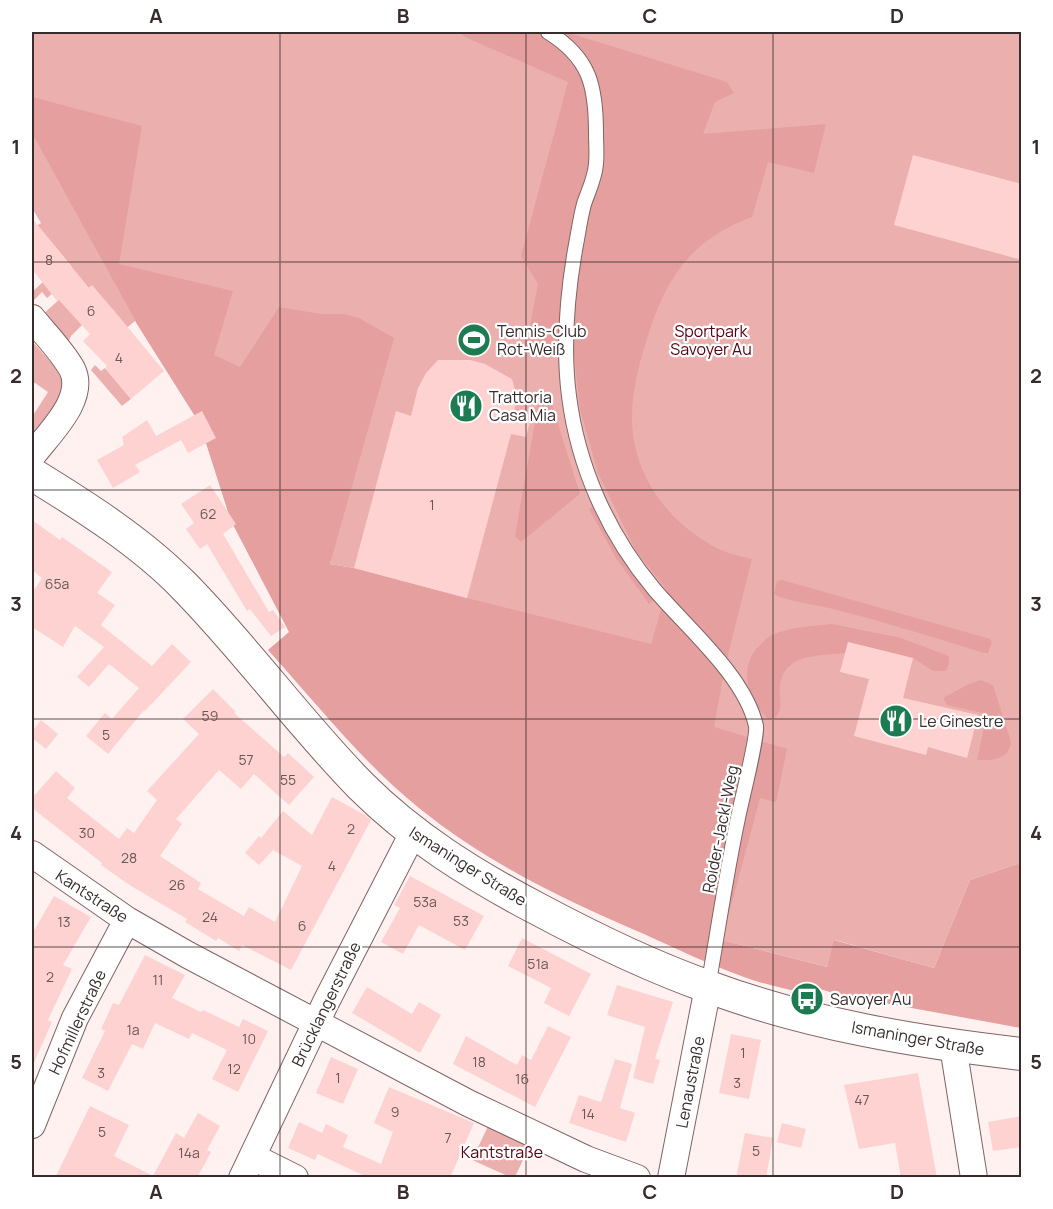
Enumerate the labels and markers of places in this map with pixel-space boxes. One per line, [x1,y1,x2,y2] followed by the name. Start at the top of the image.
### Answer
[497,320,586,360] place label: Tennis-Club Rot-Weiß
[456,322,492,358] sports icon: Tennis-Club Rot-Weiß
[489,386,556,426] place label: Trattoria Casa Mia
[448,388,484,424] restaurant icon: Trattoria Casa Mia
[878,703,914,739] restaurant icon: Le Ginestre
[919,710,1003,732] place label: Le Ginestre
[789,981,825,1017] bus stop icon: Savoyer Au
[830,988,911,1010] place label: Savoyer Au

